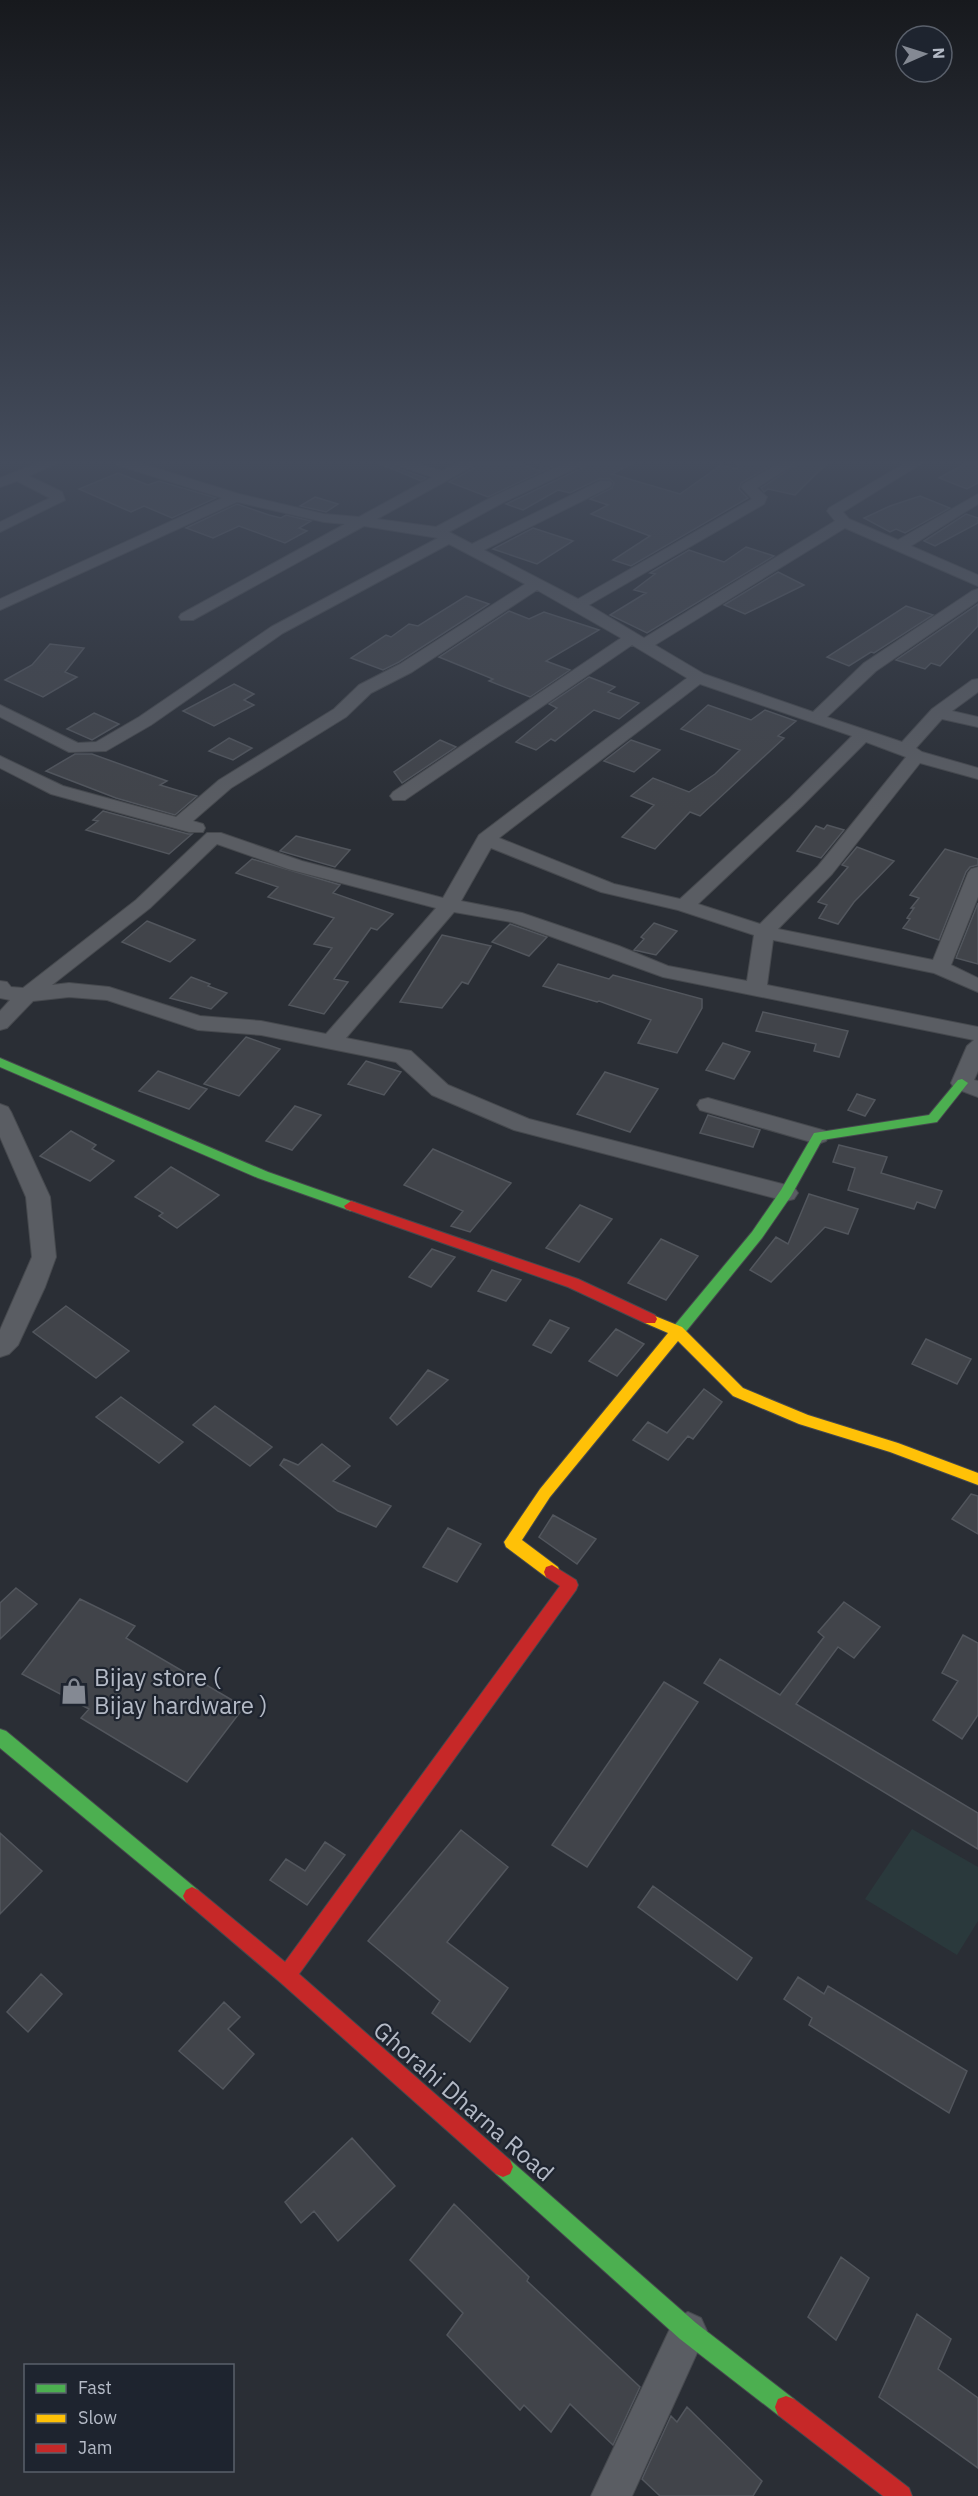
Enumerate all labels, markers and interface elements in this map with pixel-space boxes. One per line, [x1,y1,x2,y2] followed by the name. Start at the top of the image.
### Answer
[894,24,954,84] north arrow
[929,47,949,60] text: N
[94,1661,268,1721] place label: Bijay store ( Bijay hardware )
[59,1676,89,1706] shop icon: Bijay store ( Bijay hardware )
[367,2014,561,2188] street label: Ghorahi Dharna Road
[24,2364,234,2472] legend
[78,2376,112,2399] text: Fast
[78,2406,117,2429] text: Slow
[78,2436,113,2459] text: Jam

